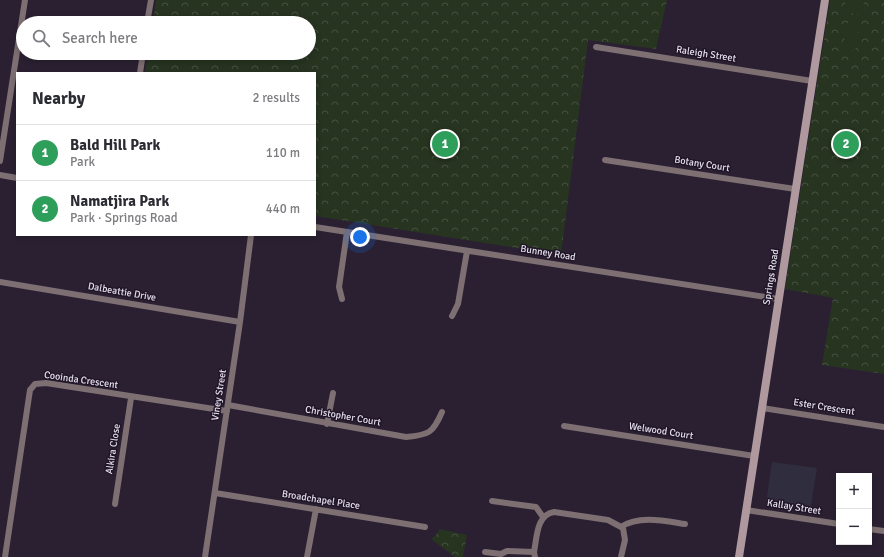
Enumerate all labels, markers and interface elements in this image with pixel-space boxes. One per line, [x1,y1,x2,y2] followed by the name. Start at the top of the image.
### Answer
[16,16,316,60] search box
[30,27,52,49] icon: search
[62,29,138,47] text: Search here
[675,43,737,65] street label: Raleigh Street
[32,88,85,109] text: Nearby
[252,90,300,106] text: 2 results
[432,129,458,159] pin: 1
[833,129,859,159] pin: 2
[70,136,160,154] text: Bald Hill Park
[41,145,49,161] text: 1
[266,145,300,161] text: 110 m
[70,154,95,170] text: Park
[673,154,731,174] street label: Botany Court
[70,192,169,210] text: Namatjira Park
[41,201,49,217] text: 2
[266,201,300,217] text: 440 m
[70,210,178,226] text: Park · Springs Road
[350,227,370,247] your location
[520,243,576,263] street label: Bunney Road
[761,248,781,306] street label: Springs Road
[87,280,157,304] street label: Dalbeattie Drive
[209,368,229,421] street label: Viney Street
[43,369,119,391] street label: Cooinda Crescent
[793,396,856,418] street label: Ester Crescent
[304,403,382,429] street label: Christopher Court
[628,420,695,442] street label: Welwood Court
[103,423,123,475] street label: Alkira Close
[836,473,872,545] map controls
[836,473,872,509] button: +
[281,488,361,512] street label: Broadchapel Place
[766,497,822,517] street label: Kallay Street
[836,509,872,545] button: −

